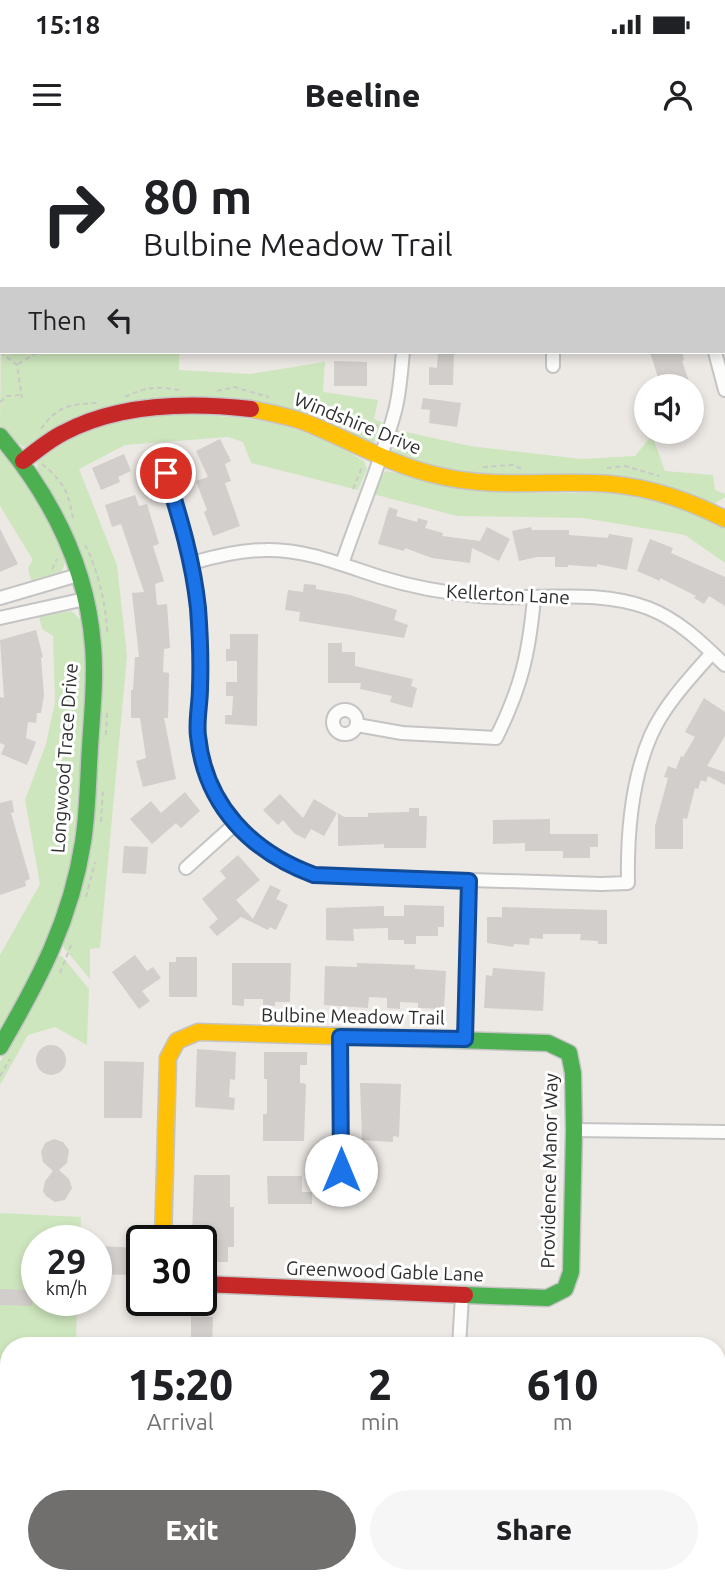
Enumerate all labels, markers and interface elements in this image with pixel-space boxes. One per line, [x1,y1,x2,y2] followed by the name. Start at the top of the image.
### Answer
[35,10,100,39] text: 15:18
[28,76,66,114] icon: menu
[659,76,697,114] icon: person
[305,77,420,113] text: Beeline
[28,168,119,259] icon: right
[143,168,252,223] text: 80 m
[143,226,453,262] text: Bulbine Meadow Trail
[101,301,139,339] icon: left
[28,306,87,335] text: Then
[634,374,704,444] map controls
[634,374,704,444] button: sound
[291,387,425,459] street label: Windshire Drive
[136,443,196,503] pin
[147,454,185,492] icon: arrive
[446,580,570,608] street label: Kellerton Lane
[46,662,82,854] street label: Longwood Trace Drive
[261,1003,445,1029] street label: Bulbine Meadow Trail
[536,1073,562,1269] street label: Providence Manor Way
[304,1133,378,1207] position arrow
[126,1225,217,1316] speed limit sign: 30
[47,1241,86,1281] text: 29
[286,1257,484,1285] street label: Greenwood Gable Lane
[46,1278,87,1298] text: km/h
[128,1361,233,1408] text: 15:20
[368,1361,392,1408] text: 2
[527,1361,598,1408] text: 610
[147,1409,214,1434] text: Arrival
[361,1409,399,1434] text: min
[553,1409,573,1434] text: m
[28,1490,356,1570] button: Exit
[370,1490,698,1570] button: Share

